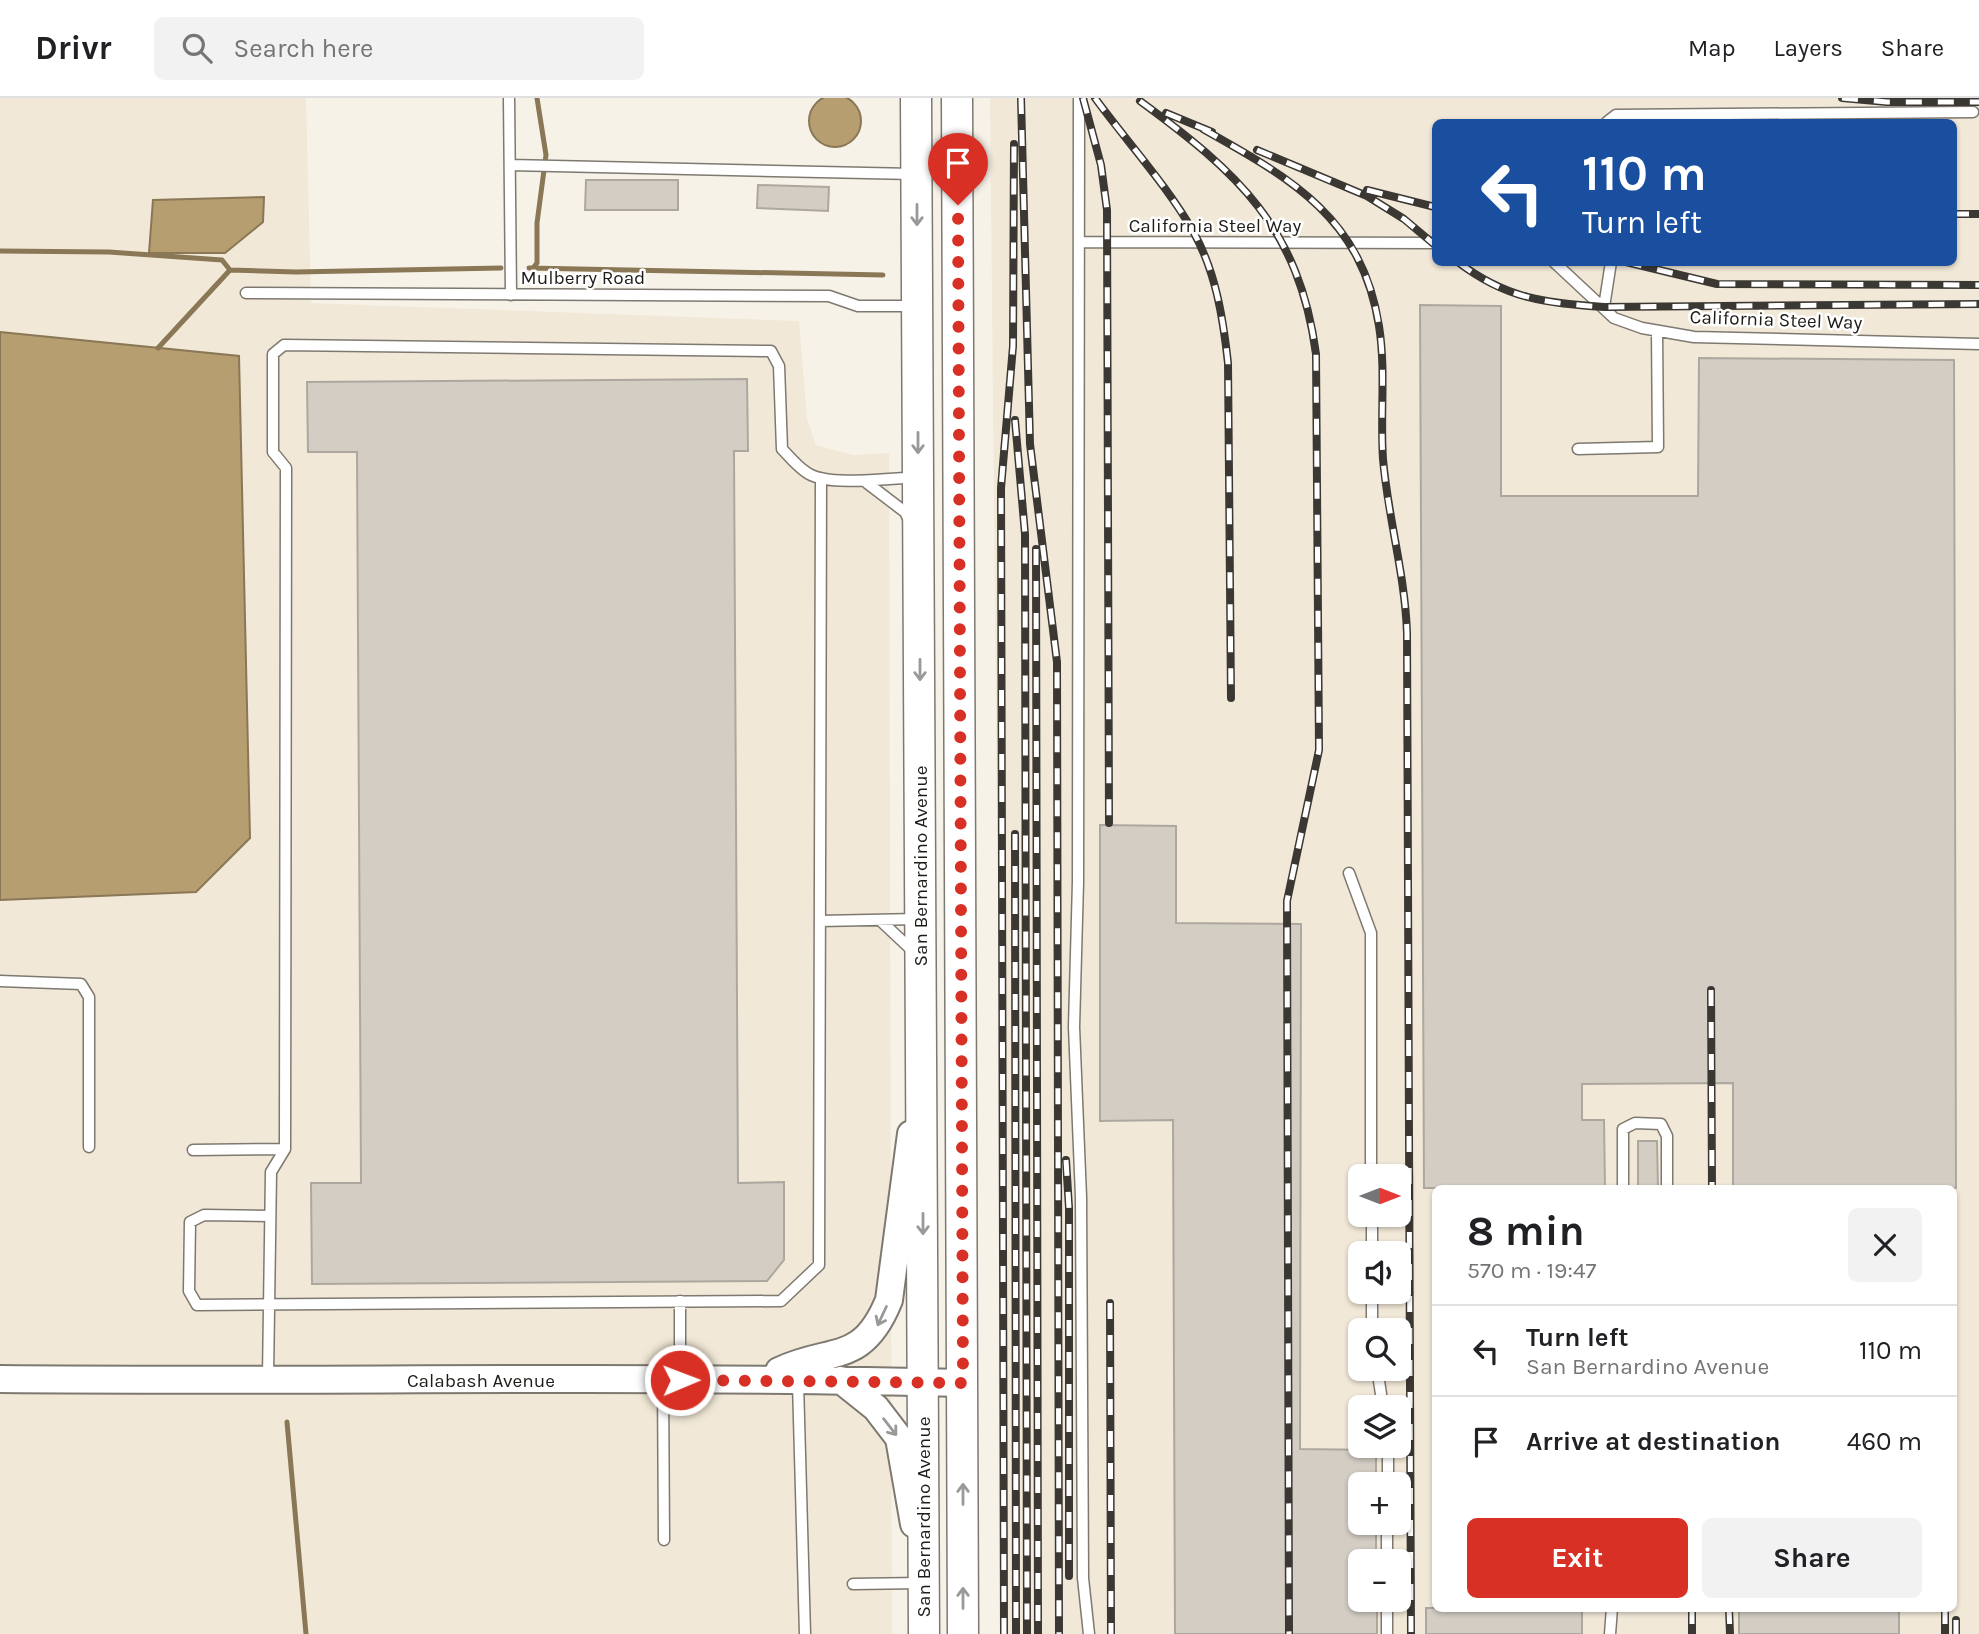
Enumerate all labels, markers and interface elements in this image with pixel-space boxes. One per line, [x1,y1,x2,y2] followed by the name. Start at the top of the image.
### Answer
[154,17,644,80] search box
[35,29,112,67] text: Drivr
[178,29,216,67] icon: search
[234,33,373,64] text: Search here
[1688,34,1736,62] text: Map
[1774,34,1843,62] text: Layers
[1881,34,1944,62] text: Share
[928,133,988,205] pin
[939,144,977,182] icon: arrive
[1582,145,1707,202] text: 110 m
[1467,147,1558,238] icon: left
[910,203,924,226] one-way arrow
[1582,204,1702,241] text: Turn left
[1129,215,1301,237] street label: California Steel Way
[521,267,645,289] street label: Mulberry Road
[1689,306,1863,334] street label: California Steel Way
[911,431,925,454] one-way arrow
[913,658,926,681] one-way arrow
[910,766,932,966] street label: San Bernardino Avenue
[1348,1164,1410,1227] north arrow
[1348,1164,1411,1612] map controls
[1467,1206,1585,1256] text: 8 min
[1848,1208,1922,1282] button: close
[916,1212,930,1235] one-way arrow
[1348,1241,1411,1304] button: sound
[1467,1257,1596,1284] text: 570 m · 19:47
[875,1305,888,1326] one-way arrow
[1348,1318,1411,1381] button: search
[1526,1322,1628,1353] text: Turn left
[1467,1332,1505,1370] icon: left
[1859,1335,1922,1366] text: 110 m
[643,1343,717,1417] position arrow
[1526,1353,1769,1380] text: San Bernardino Avenue
[407,1370,555,1392] street label: Calabash Avenue
[1348,1395,1411,1458] button: layers
[883,1417,898,1435] one-way arrow
[913,1417,935,1617] street label: San Bernardino Avenue
[1467,1423,1505,1461] icon: arrive
[1526,1426,1780,1457] text: Arrive at destination
[1847,1426,1922,1457] text: 460 m
[1348,1472,1411,1535] button: +
[956,1482,970,1505] one-way arrow
[1467,1518,1688,1598] button: Exit
[1702,1518,1922,1598] button: Share
[1348,1549,1411,1612] button: −
[956,1587,970,1610] one-way arrow

